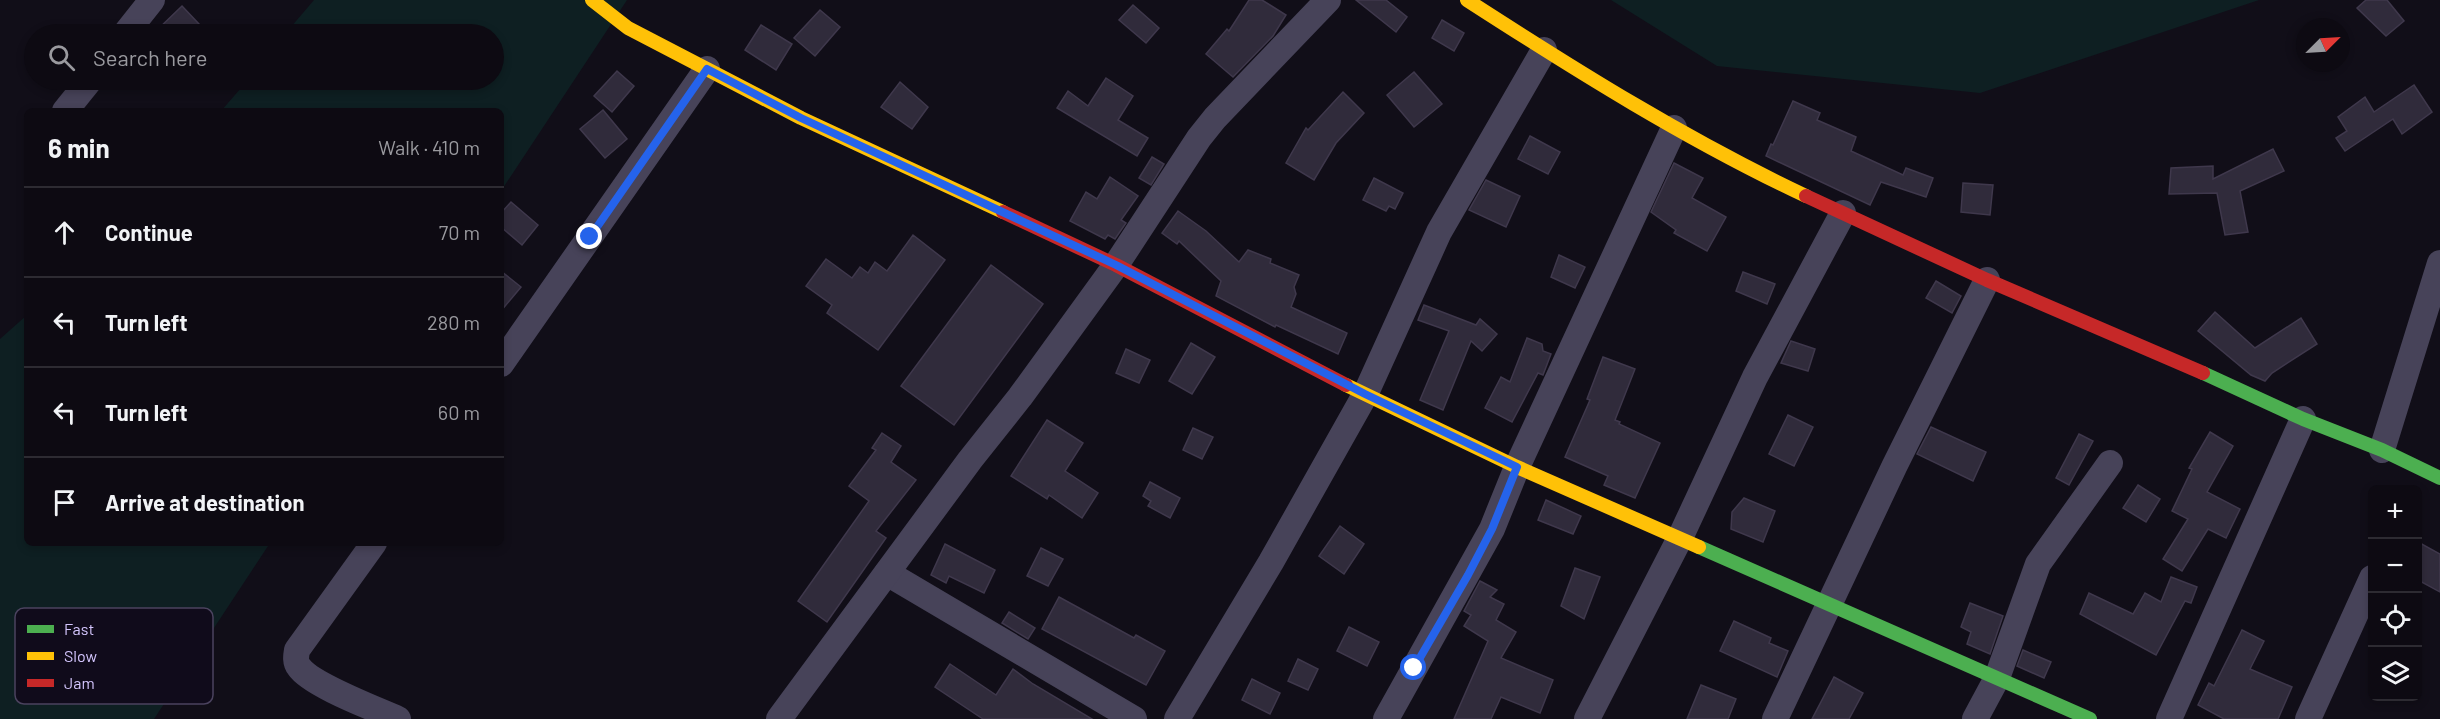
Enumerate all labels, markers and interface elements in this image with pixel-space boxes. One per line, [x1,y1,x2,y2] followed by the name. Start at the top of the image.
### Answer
[2296,18,2350,72] north arrow
[24,24,504,90] search box
[45,41,78,74] icon: search
[93,44,207,70] text: Search here
[48,132,110,163] text: 6 min
[378,135,480,159] text: Walk · 410 m
[48,216,81,249] icon: ahead
[105,219,193,245] text: Continue
[439,220,480,244] text: 70 m
[576,223,602,249] route end
[48,306,81,339] icon: left
[105,309,188,335] text: Turn left
[427,310,480,334] text: 280 m
[48,396,81,429] icon: left
[105,399,188,425] text: Turn left
[438,400,480,424] text: 60 m
[2368,485,2422,701] map controls
[2368,485,2422,539] button: +
[48,486,81,519] icon: arrive
[105,489,304,515] text: Arrive at destination
[2368,539,2422,593] button: −
[2368,593,2422,647] button: locate
[15,608,213,704] legend
[64,619,94,638] text: Fast
[64,646,97,665] text: Slow
[2368,647,2422,701] button: layers
[1400,654,1426,680] route start
[64,673,95,692] text: Jam

